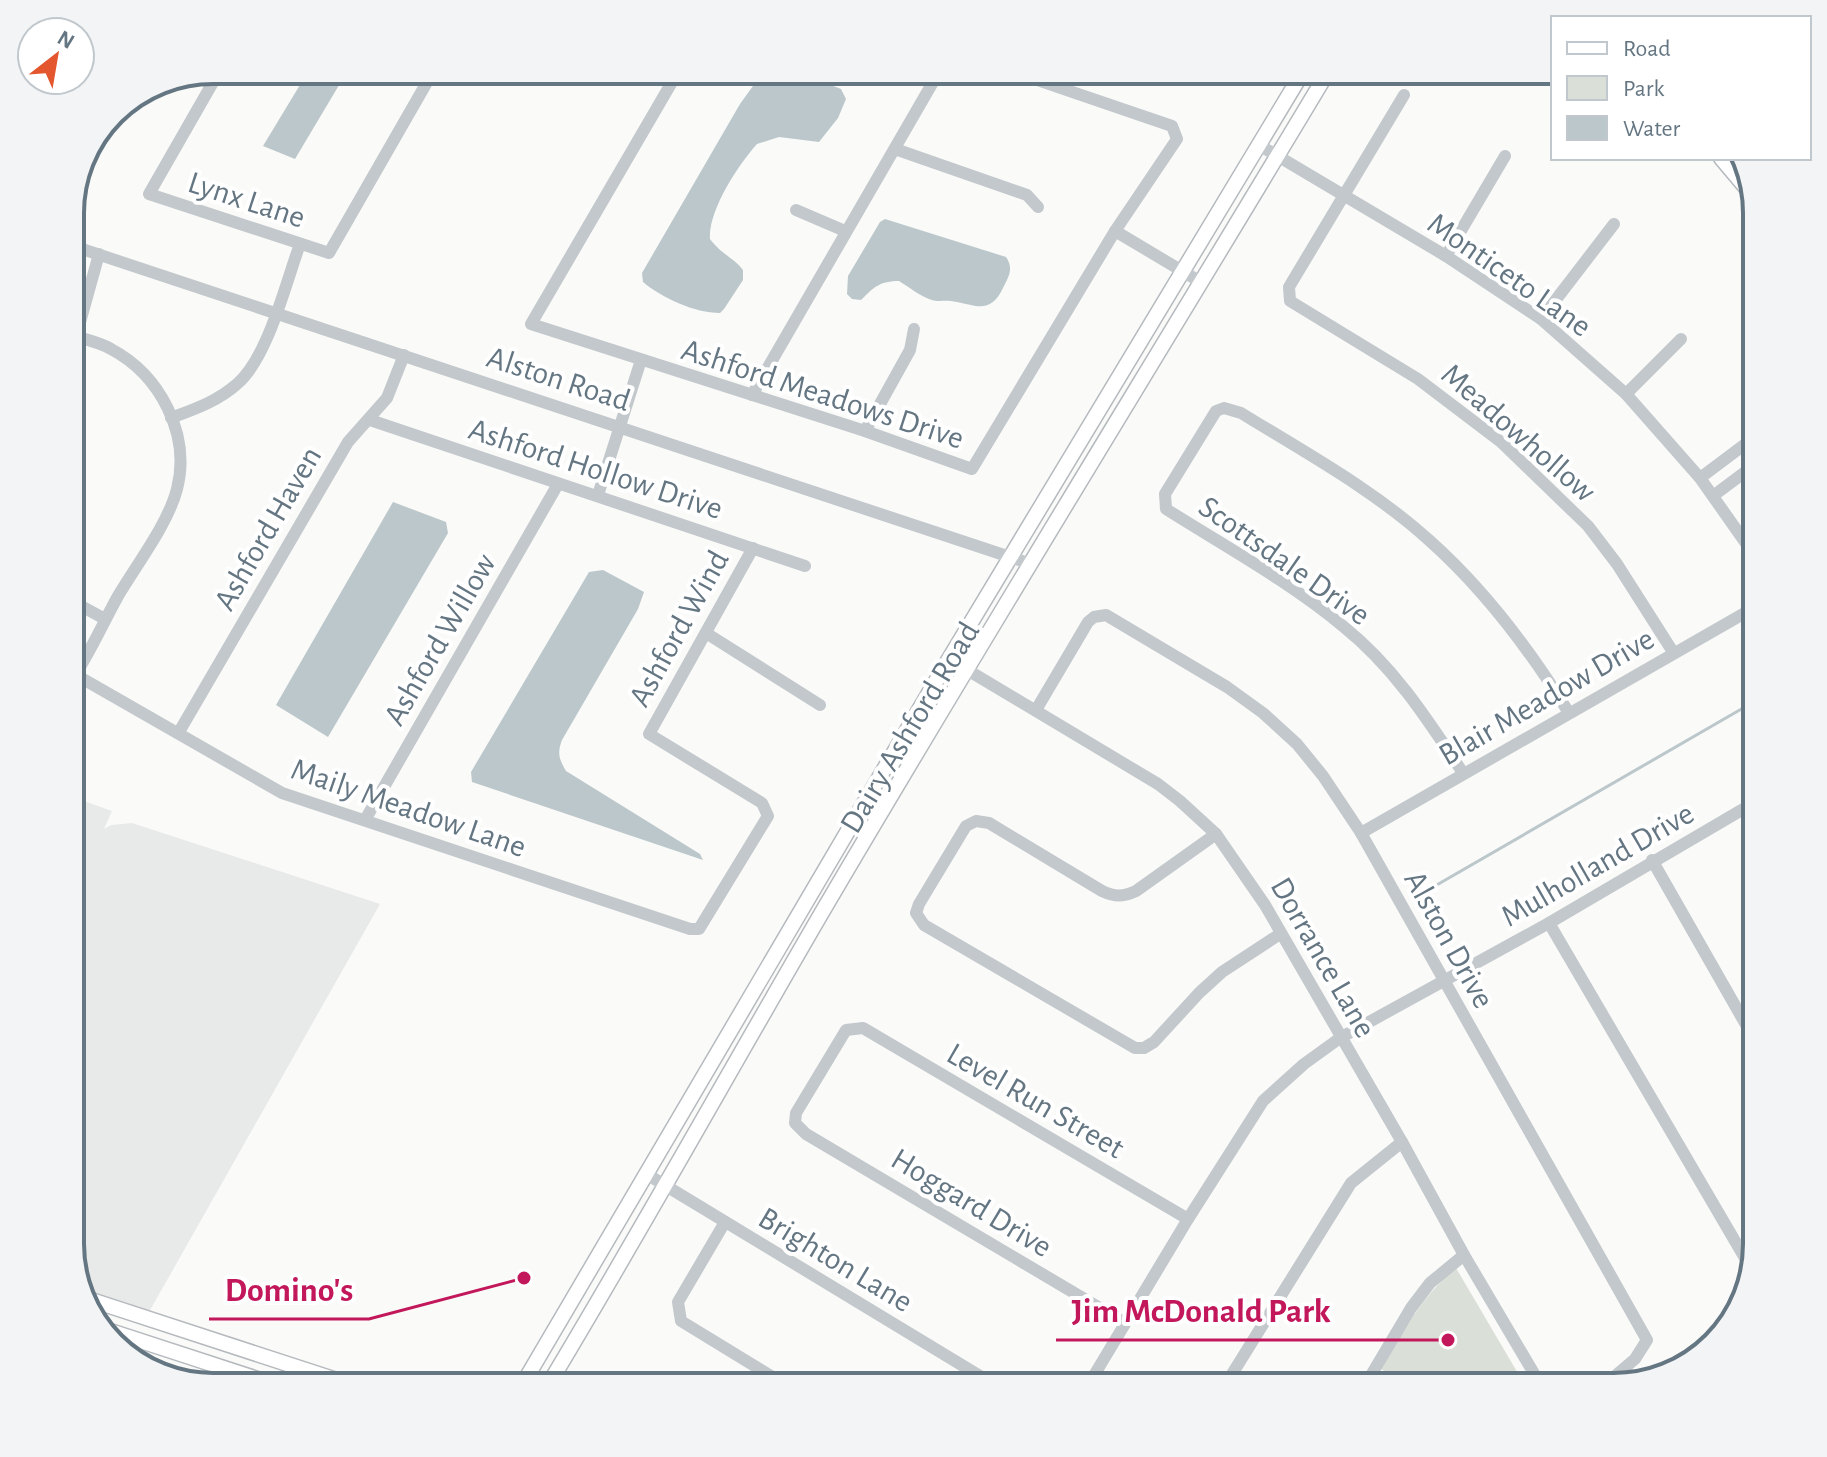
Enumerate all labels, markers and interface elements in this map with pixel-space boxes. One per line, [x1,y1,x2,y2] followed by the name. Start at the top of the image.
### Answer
[16,16,96,96] north arrow
[1551,16,1811,160] legend
[54,26,78,53] text: N
[1623,37,1671,61] text: Road
[1623,77,1664,101] text: Park
[1623,117,1681,141] text: Water
[184,166,309,234] street label: Lynx Lane
[1422,207,1597,343] street label: Monticeto Lane
[678,333,968,455] street label: Ashford Meadows Drive
[483,341,634,417] street label: Alston Road
[1435,358,1602,508] street label: Meadowhollow
[465,413,727,525] street label: Ashford Hollow Drive
[208,441,328,616] street label: Ashford Haven
[1193,490,1376,631] street label: Scottsdale Drive
[623,545,735,712] street label: Ashford Wind
[378,548,502,731] street label: Ashford Willow
[834,616,985,839] street label: Dairy Ashford Road
[1433,622,1660,771] street label: Blair Meadow Drive
[287,753,530,863] street label: Maily Meadow Lane
[1496,797,1699,933] street label: Mulholland Drive
[1398,865,1500,1014] street label: Alston Drive
[1265,872,1382,1043] street label: Dorrance Lane
[941,1037,1130,1164] street label: Level Run Street
[886,1143,1057,1263] street label: Hoggard Drive
[753,1202,918,1318] street label: Brighton Lane
[209,1261,369,1319] callout: Domino's
[225,1274,353,1308] text: Domino's
[1056,1282,1347,1340] callout: Jim McDonald Park
[1071,1295,1331,1329] text: Jim McDonald Park

